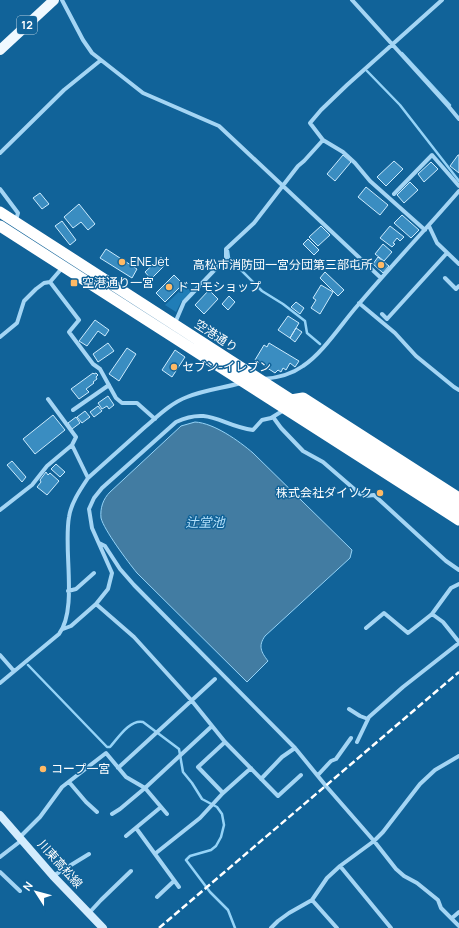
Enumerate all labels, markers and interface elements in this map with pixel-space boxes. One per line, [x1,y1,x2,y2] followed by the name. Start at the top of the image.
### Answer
[17,16,37,34] road number: 12
[130,253,169,270] place label: ENEJet
[193,256,373,273] place label: 高松市消防団一宮分団第三部屯所
[117,257,127,267] marker: ENEJet
[376,260,386,270] marker: 高松市消防団一宮分団第三部屯所
[82,274,154,291] place label: 空港通り一宮
[69,278,79,288] marker: 空港通り一宮
[177,278,261,295] place label: ドコモショップ
[164,282,174,292] marker: ドコモショップ
[192,315,241,356] street label: 空港通り
[182,358,271,375] place label: セブン-イレブン
[169,362,179,372] marker: セブン-イレブン
[276,484,372,501] place label: 株式会社ダイソク
[375,488,385,498] marker: 株式会社ダイソク
[185,513,226,531] water label: 辻堂池
[51,760,110,777] place label: コープ一宮
[38,764,48,774] marker: コープ一宮
[34,836,87,892] street label: 川東高松線
[16,872,56,912] north arrow
[19,878,36,893] text: N

